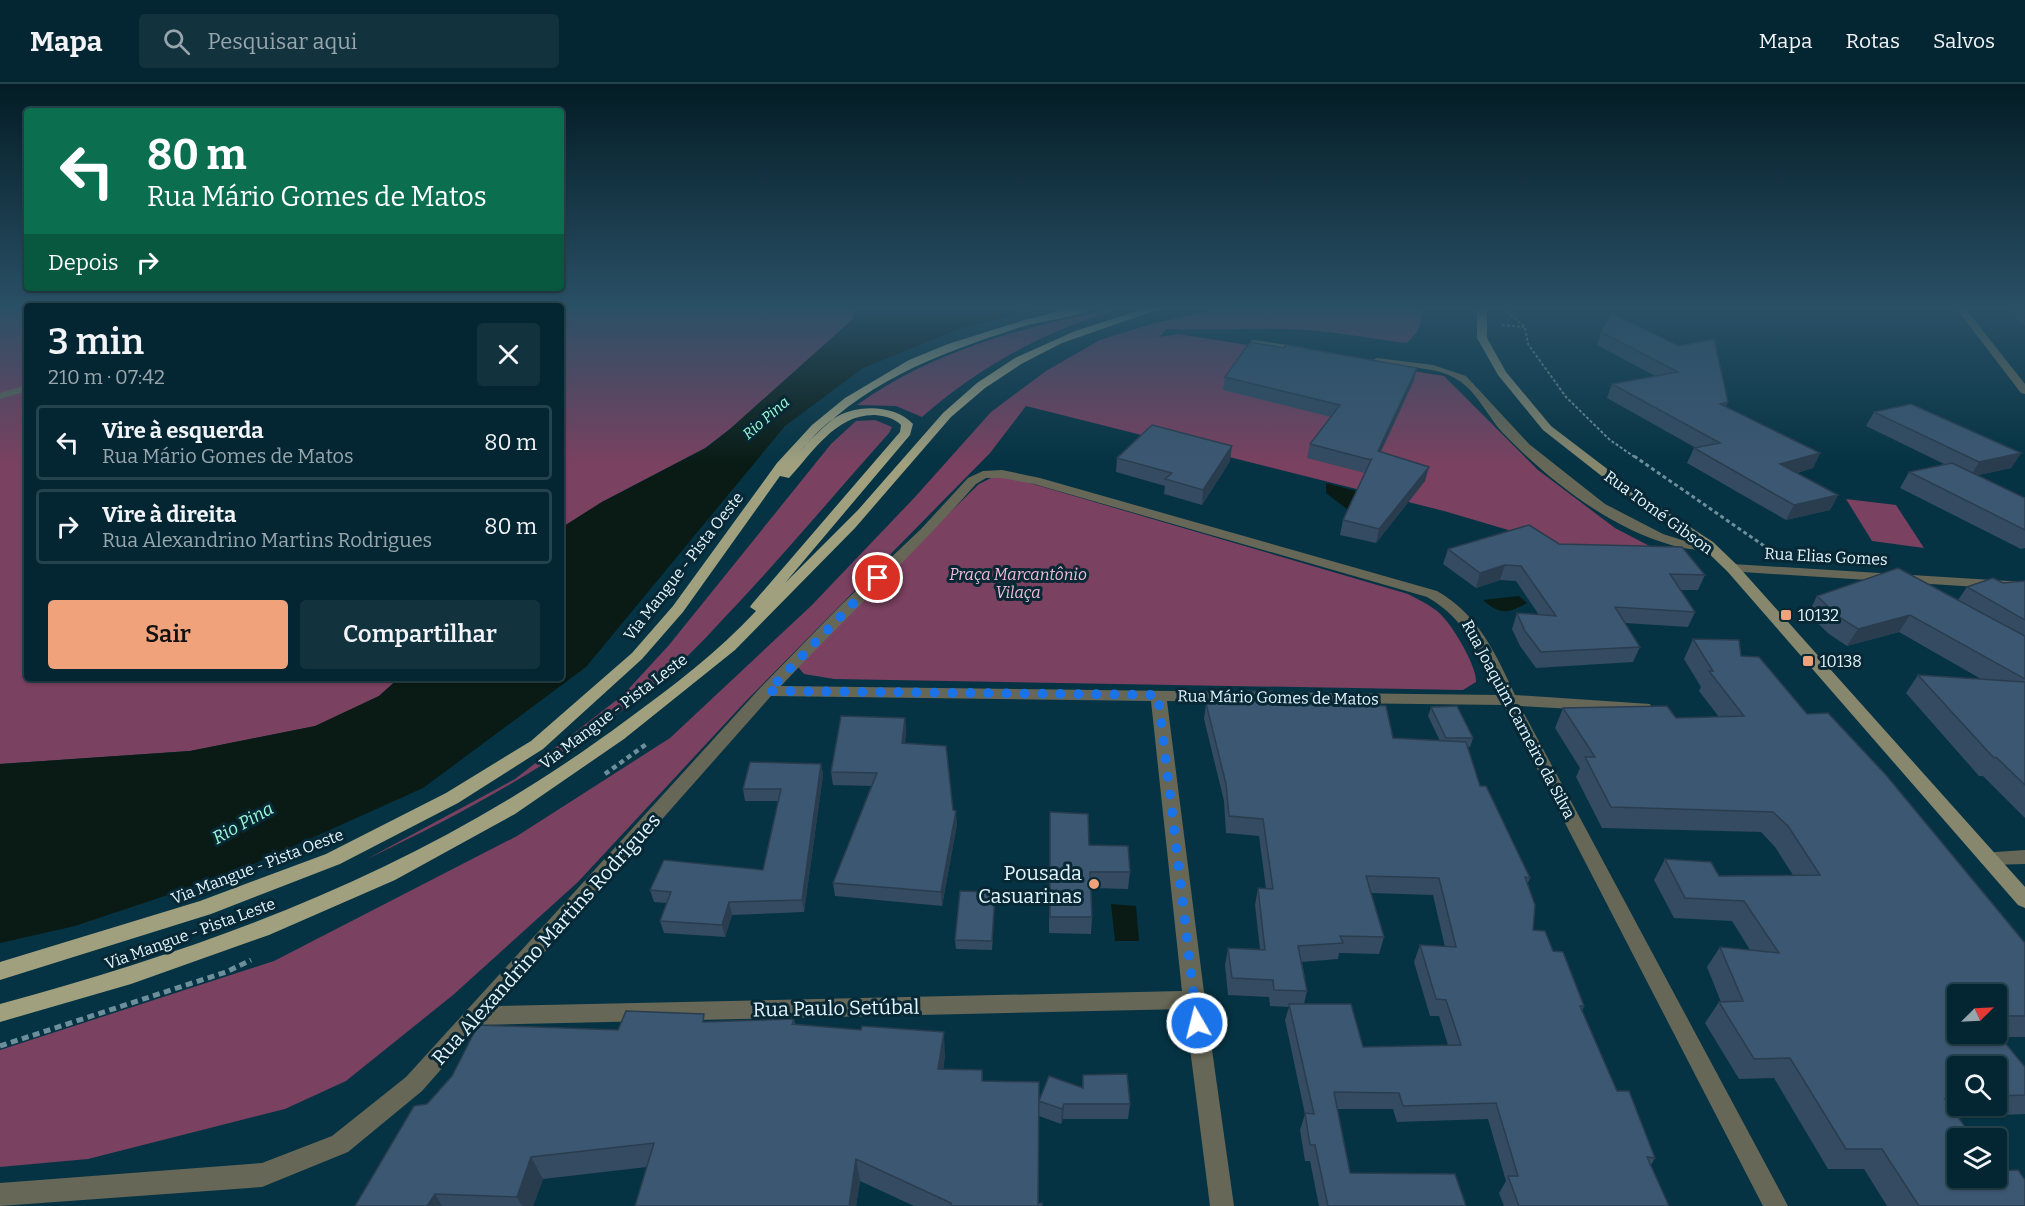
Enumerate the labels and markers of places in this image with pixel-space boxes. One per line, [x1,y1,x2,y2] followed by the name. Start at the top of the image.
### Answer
[852,552,903,603] pin
[1798,606,1839,625] place label: 10132
[1779,608,1793,622] marker: 10132
[1820,652,1862,671] place label: 10138
[1801,654,1815,668] marker: 10138
[978,861,1082,908] place label: Pousada Casuarinas
[1087,877,1101,891] marker: Pousada Casuarinas

